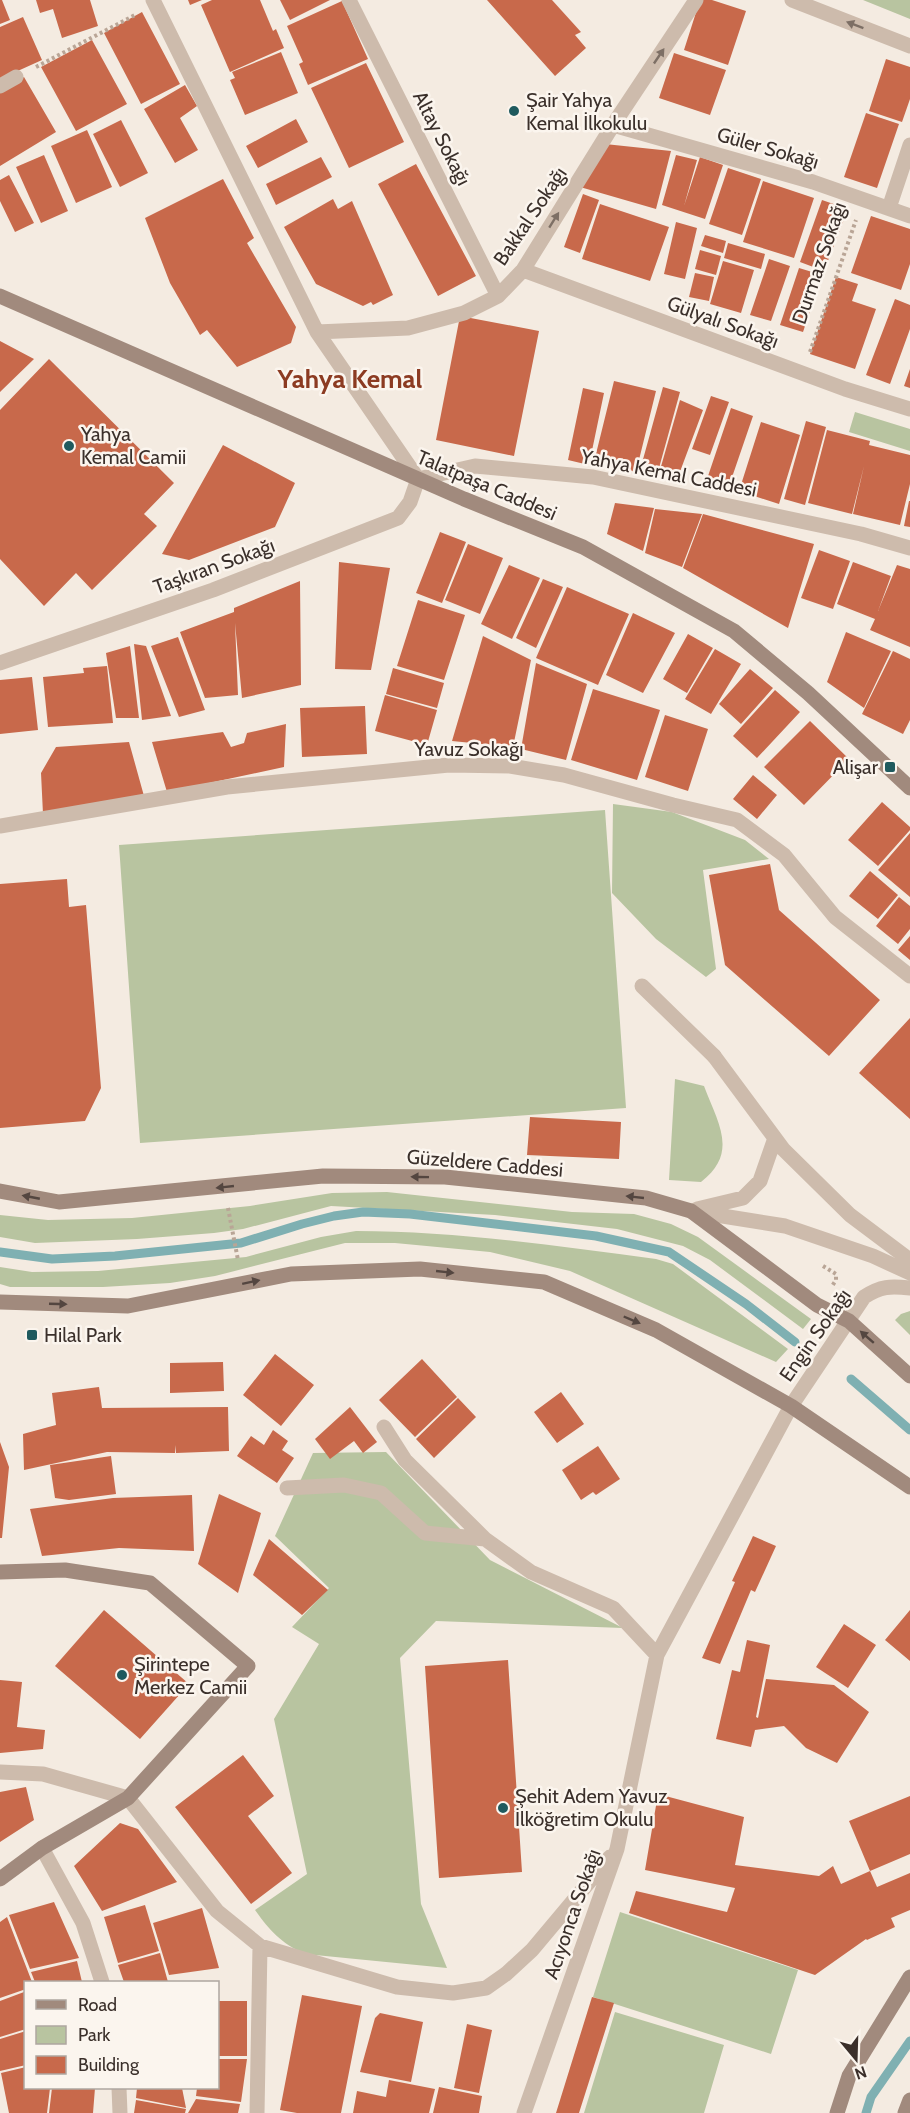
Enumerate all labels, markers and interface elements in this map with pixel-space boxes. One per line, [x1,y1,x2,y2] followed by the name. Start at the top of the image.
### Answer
[846,20,864,30] one-way arrow
[653,48,665,64] one-way arrow
[408,87,476,189] street label: Altay Sokağı
[526,88,647,135] place label: Şair Yahya Kemal İlkokulu
[507,104,521,118] marker: Şair Yahya Kemal İlkokulu
[714,122,822,174] street label: Güler Sokağı
[488,162,572,270] street label: Bakkal Sokağı
[787,199,851,327] street label: Durmaz Sokağı
[549,212,560,228] one-way arrow
[664,291,782,353] street label: Gülyalı Sokağı
[277,363,423,395] district label: Yahya Kemal
[80,422,186,469] place label: Yahya Kemal Camii
[62,439,76,453] marker: Yahya Kemal Camii
[578,444,759,502] street label: Yahya Kemal Caddesi
[413,445,561,525] street label: Talatpaşa Caddesi
[150,533,278,599] street label: Taşkıran Sokağı
[414,737,523,761] street label: Yavuz Sokağı
[833,755,879,779] place label: Alişar
[883,760,897,774] marker: Alişar
[406,1144,564,1182] street label: Güzeldere Caddesi
[410,1172,429,1182] one-way arrow
[216,1182,235,1192] one-way arrow
[22,1192,41,1201] one-way arrow
[625,1192,644,1202] one-way arrow
[436,1267,455,1277] one-way arrow
[242,1277,261,1286] one-way arrow
[774,1284,856,1386] street label: Engin Sokağı
[49,1299,68,1309] one-way arrow
[623,1316,641,1325] one-way arrow
[44,1323,122,1347] place label: Hilal Park
[25,1328,39,1342] marker: Hilal Park
[860,1331,875,1344] one-way arrow
[134,1652,247,1699] place label: Şirintepe Merkez Camii
[115,1668,129,1682] marker: Şirintepe Merkez Camii
[515,1784,668,1831] place label: Şehit Adem Yavuz İlköğretim Okulu
[496,1801,510,1815] marker: Şehit Adem Yavuz İlköğretim Okulu
[539,1846,605,1982] street label: Acıyonca Sokağı
[24,1981,219,2089] legend
[78,1994,117,2016] text: Road
[78,2024,111,2046] text: Park
[826,2029,886,2089] north arrow
[78,2054,140,2076] text: Building
[852,2062,869,2084] text: N

